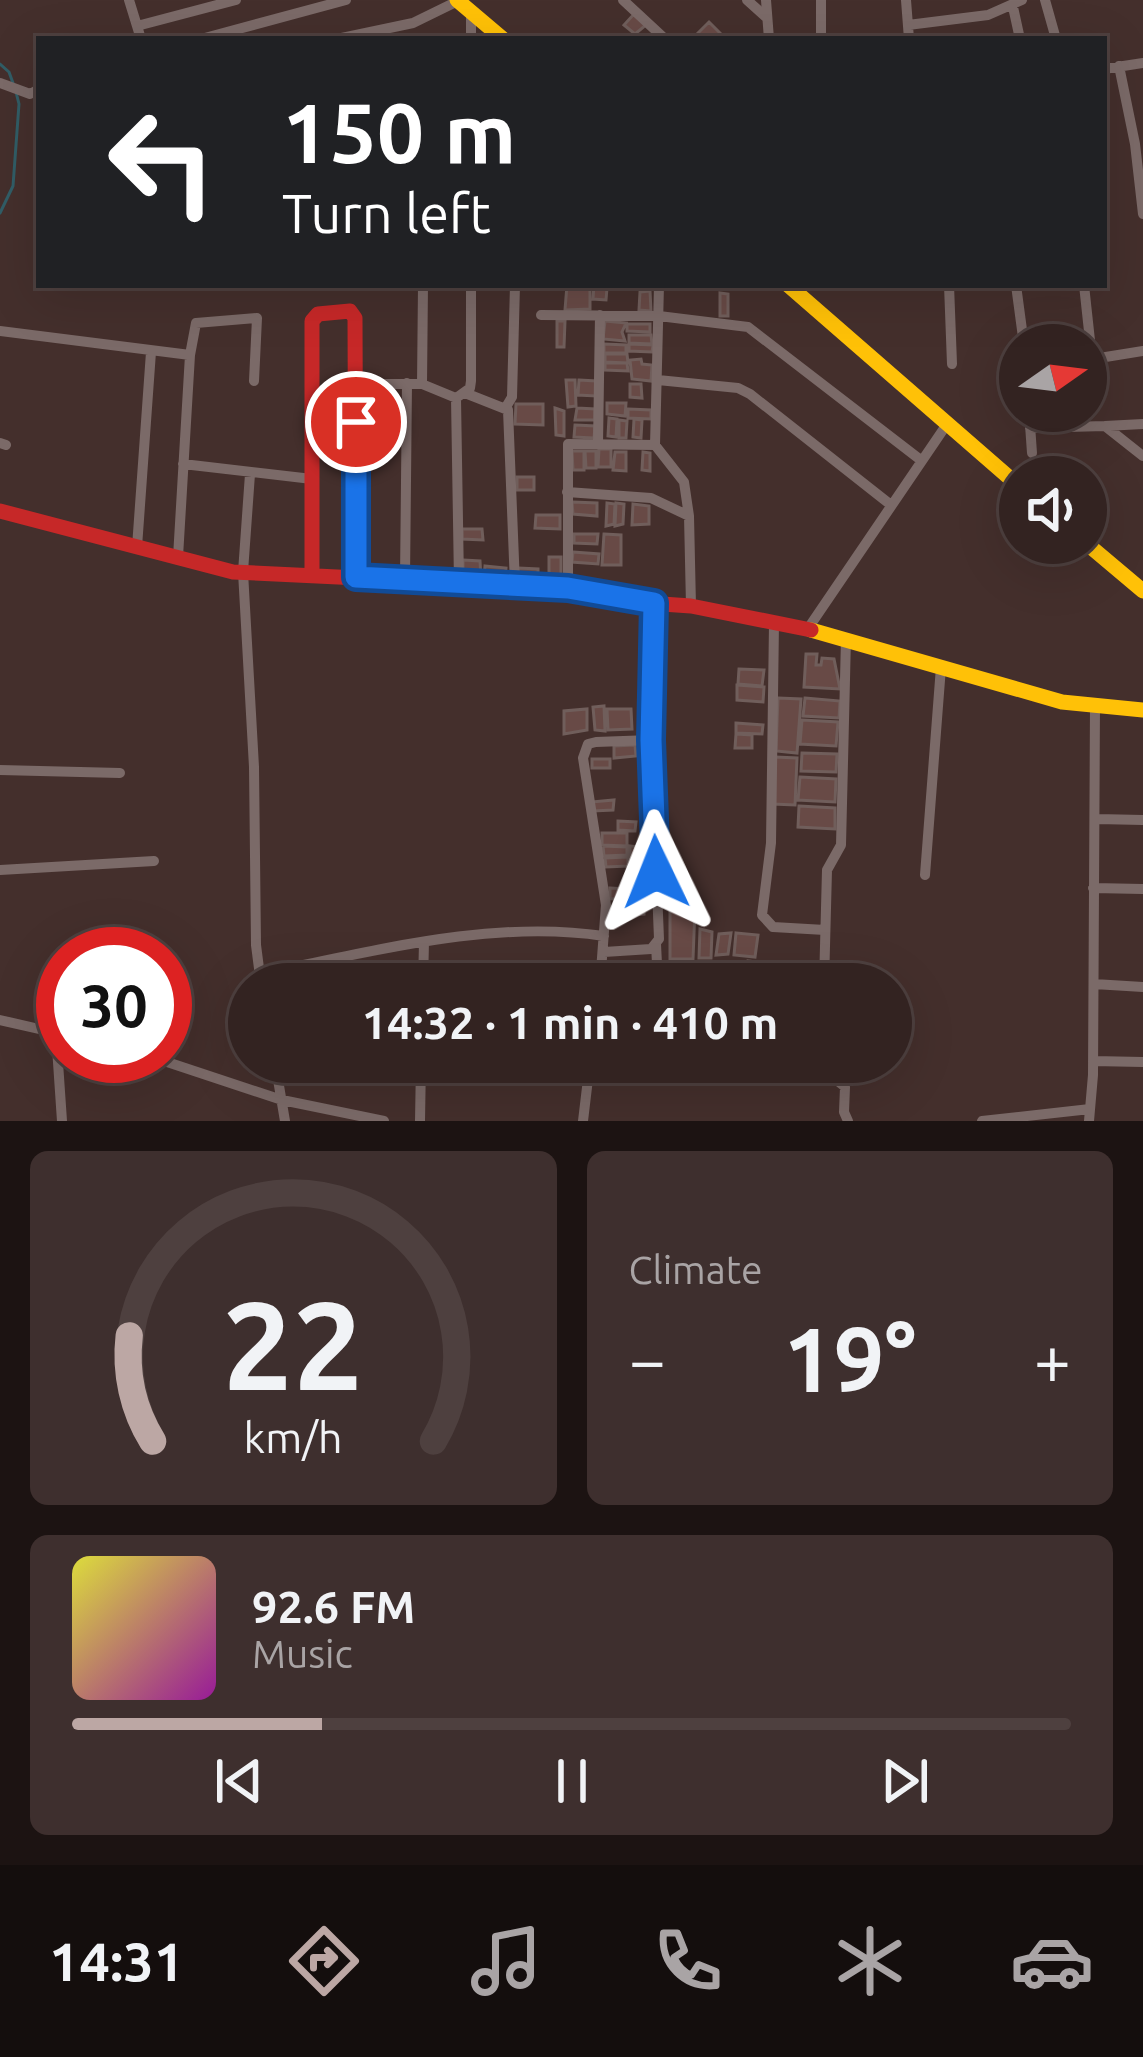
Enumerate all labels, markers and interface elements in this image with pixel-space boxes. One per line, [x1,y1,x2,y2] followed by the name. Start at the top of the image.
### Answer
[84,84,240,240] icon: left
[282,85,516,179] text: 150 m
[282,183,491,243] text: Turn left
[999,324,1107,432] north arrow
[999,324,1107,564] map controls
[305,371,407,473] pin
[323,389,389,455] icon: arrive
[999,456,1107,564] button: sound
[593,809,719,935] position arrow
[36,927,192,1083] speed limit sign: 30
[362,997,778,1048] text: 14:32 · 1 min · 410 m
[629,1248,763,1291] text: Climate
[223,1274,364,1414] text: 22
[783,1308,916,1409] text: 19°
[629,1322,666,1396] text: −
[1034,1322,1071,1396] text: +
[244,1413,343,1461] text: km/h
[252,1581,415,1632] text: 92.6 FM
[252,1632,353,1675] text: Music
[206,1748,272,1814] icon: previous
[539,1748,605,1814] icon: pause
[872,1748,938,1814] icon: next
[282,1919,366,2003] icon: directions
[464,1919,548,2003] icon: music
[646,1919,730,2003] icon: phone
[828,1919,912,2003] icon: climate
[1010,1919,1094,2003] icon: car
[49,1931,184,1991] text: 14:31

